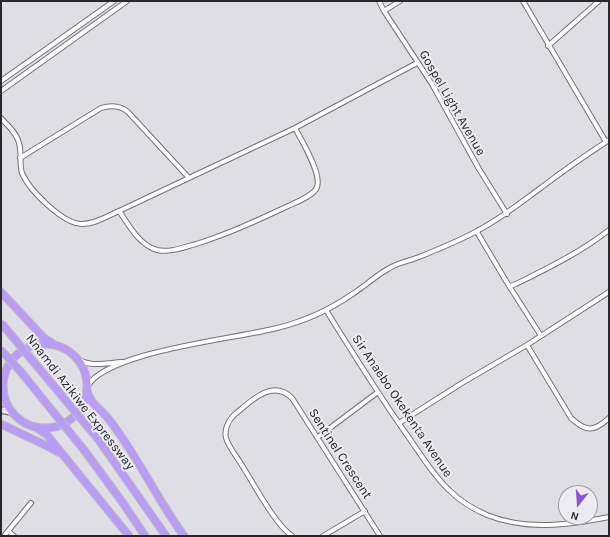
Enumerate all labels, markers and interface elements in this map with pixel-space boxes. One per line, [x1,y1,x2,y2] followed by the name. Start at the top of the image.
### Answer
[415,47,489,159] street label: Gospel Light Avenue
[22,331,138,473] street label: Nnamdi Azikiwe Expressway
[348,332,456,480] street label: Sir Anaebo Okekenta Avenue
[305,406,375,502] street label: Sentinel Crescent
[558,485,598,525] north arrow
[569,509,580,523] text: N

